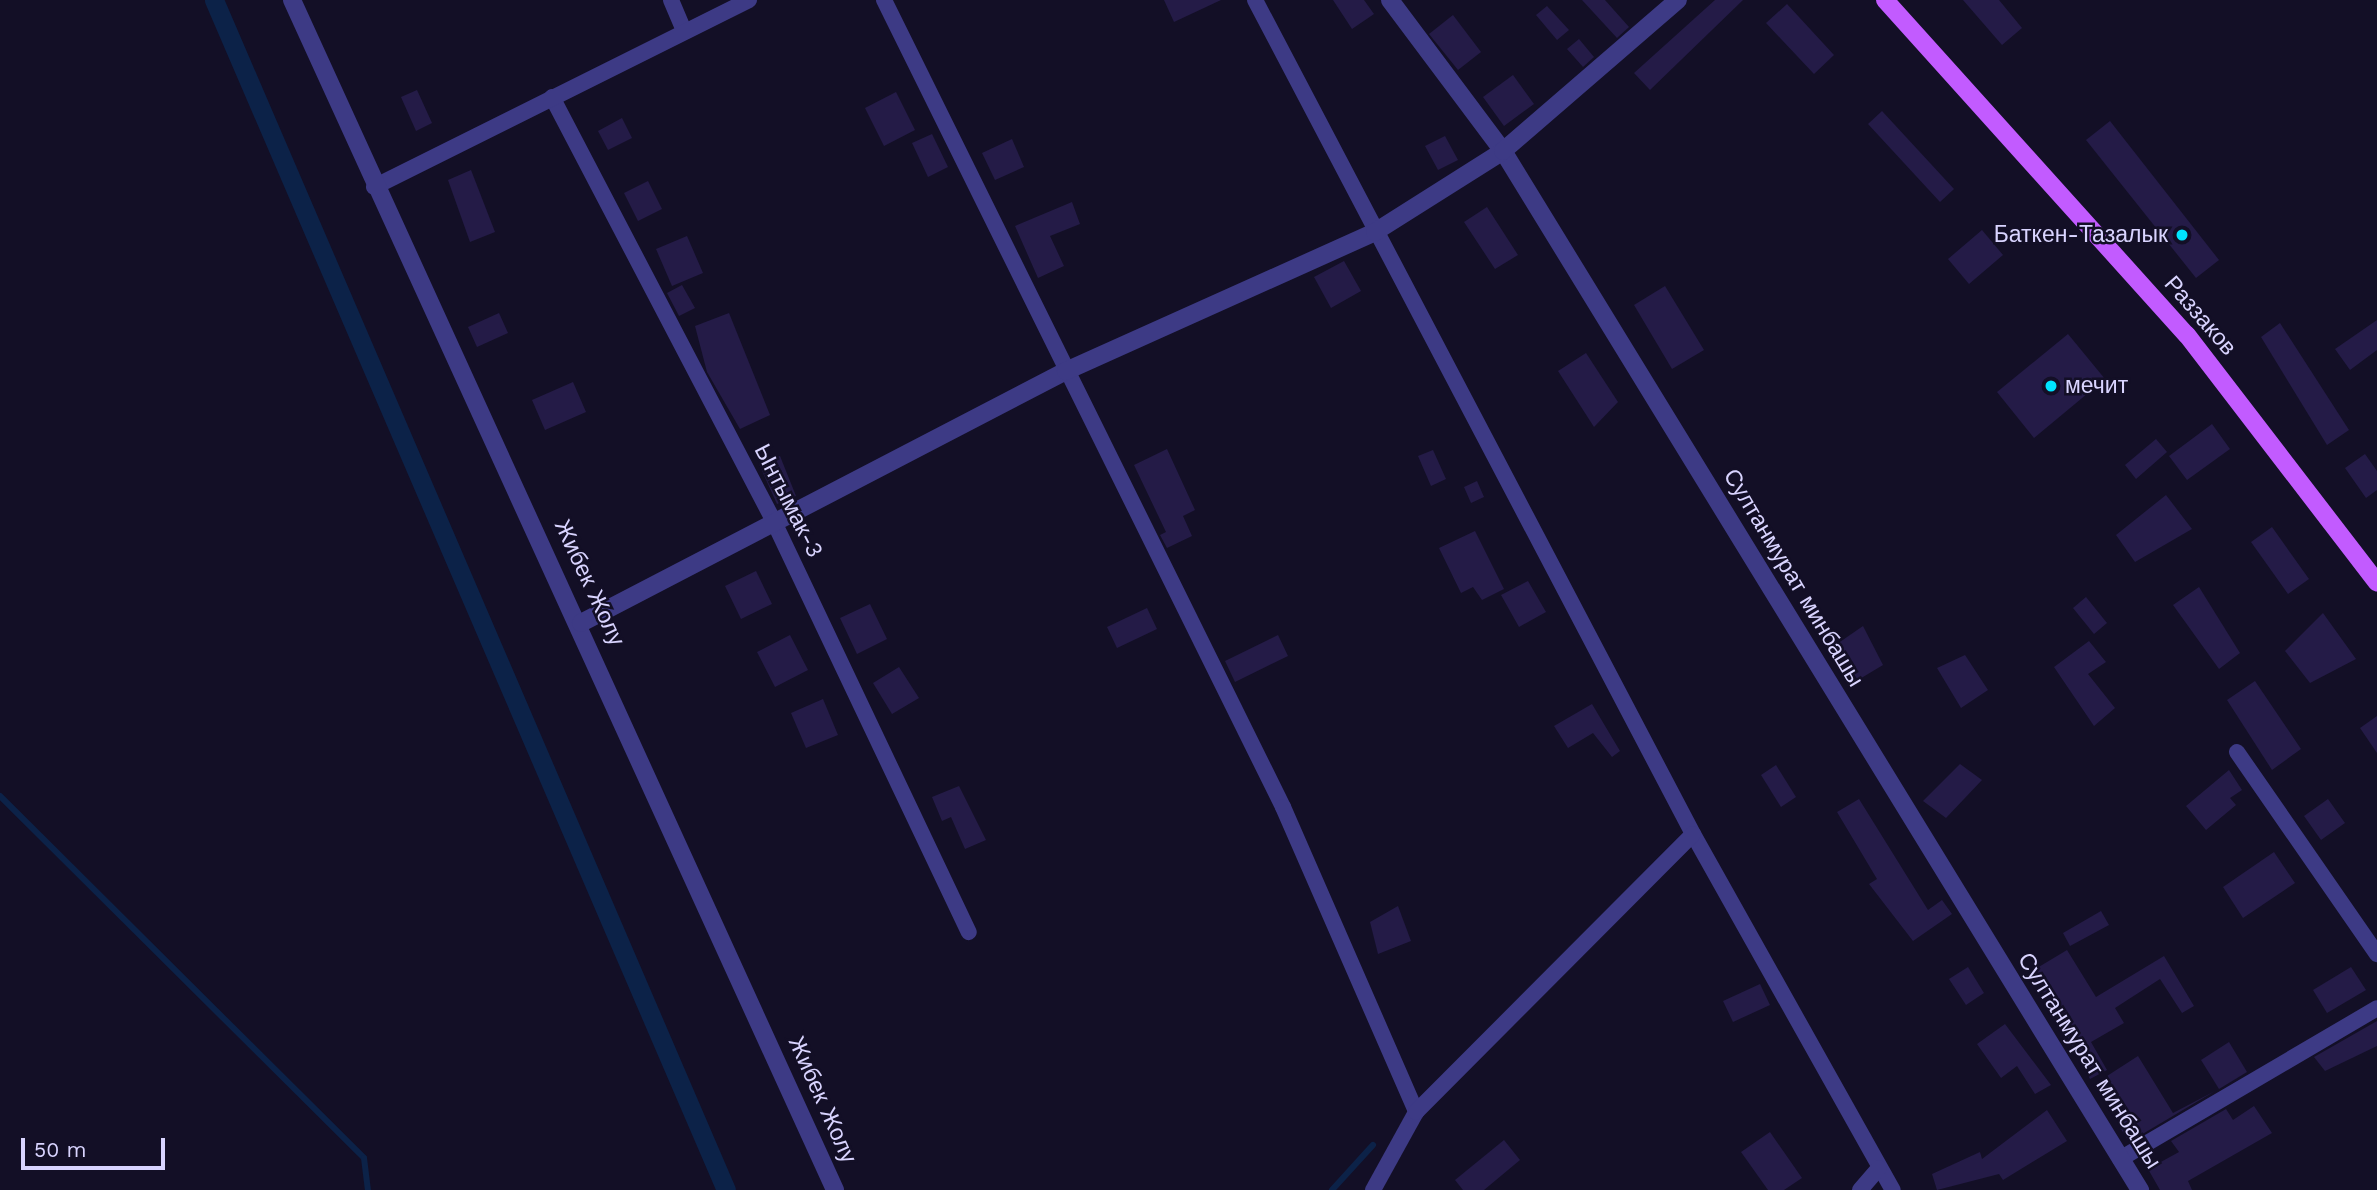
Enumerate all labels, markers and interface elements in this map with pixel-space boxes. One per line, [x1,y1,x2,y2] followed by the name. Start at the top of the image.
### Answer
[1994,221,2168,249] place label: Баткен-Тазалык
[2174,227,2190,243] marker: Баткен-Тазалык
[2158,271,2242,361] street label: Раззаков
[2065,372,2128,400] place label: мечит
[2043,378,2059,394] marker: мечит
[748,440,828,562] street label: Ынтымак-3
[1717,464,1869,692] street label: Султанмурат минбашы
[548,516,630,650] street label: Жибек Жолу
[2011,948,2167,1174] street label: Султанмурат минбашы
[782,1032,862,1168] street label: Жибек Жолу
[24,1124,168,1168] scale bar
[34,1137,86,1162] text: 50 m

